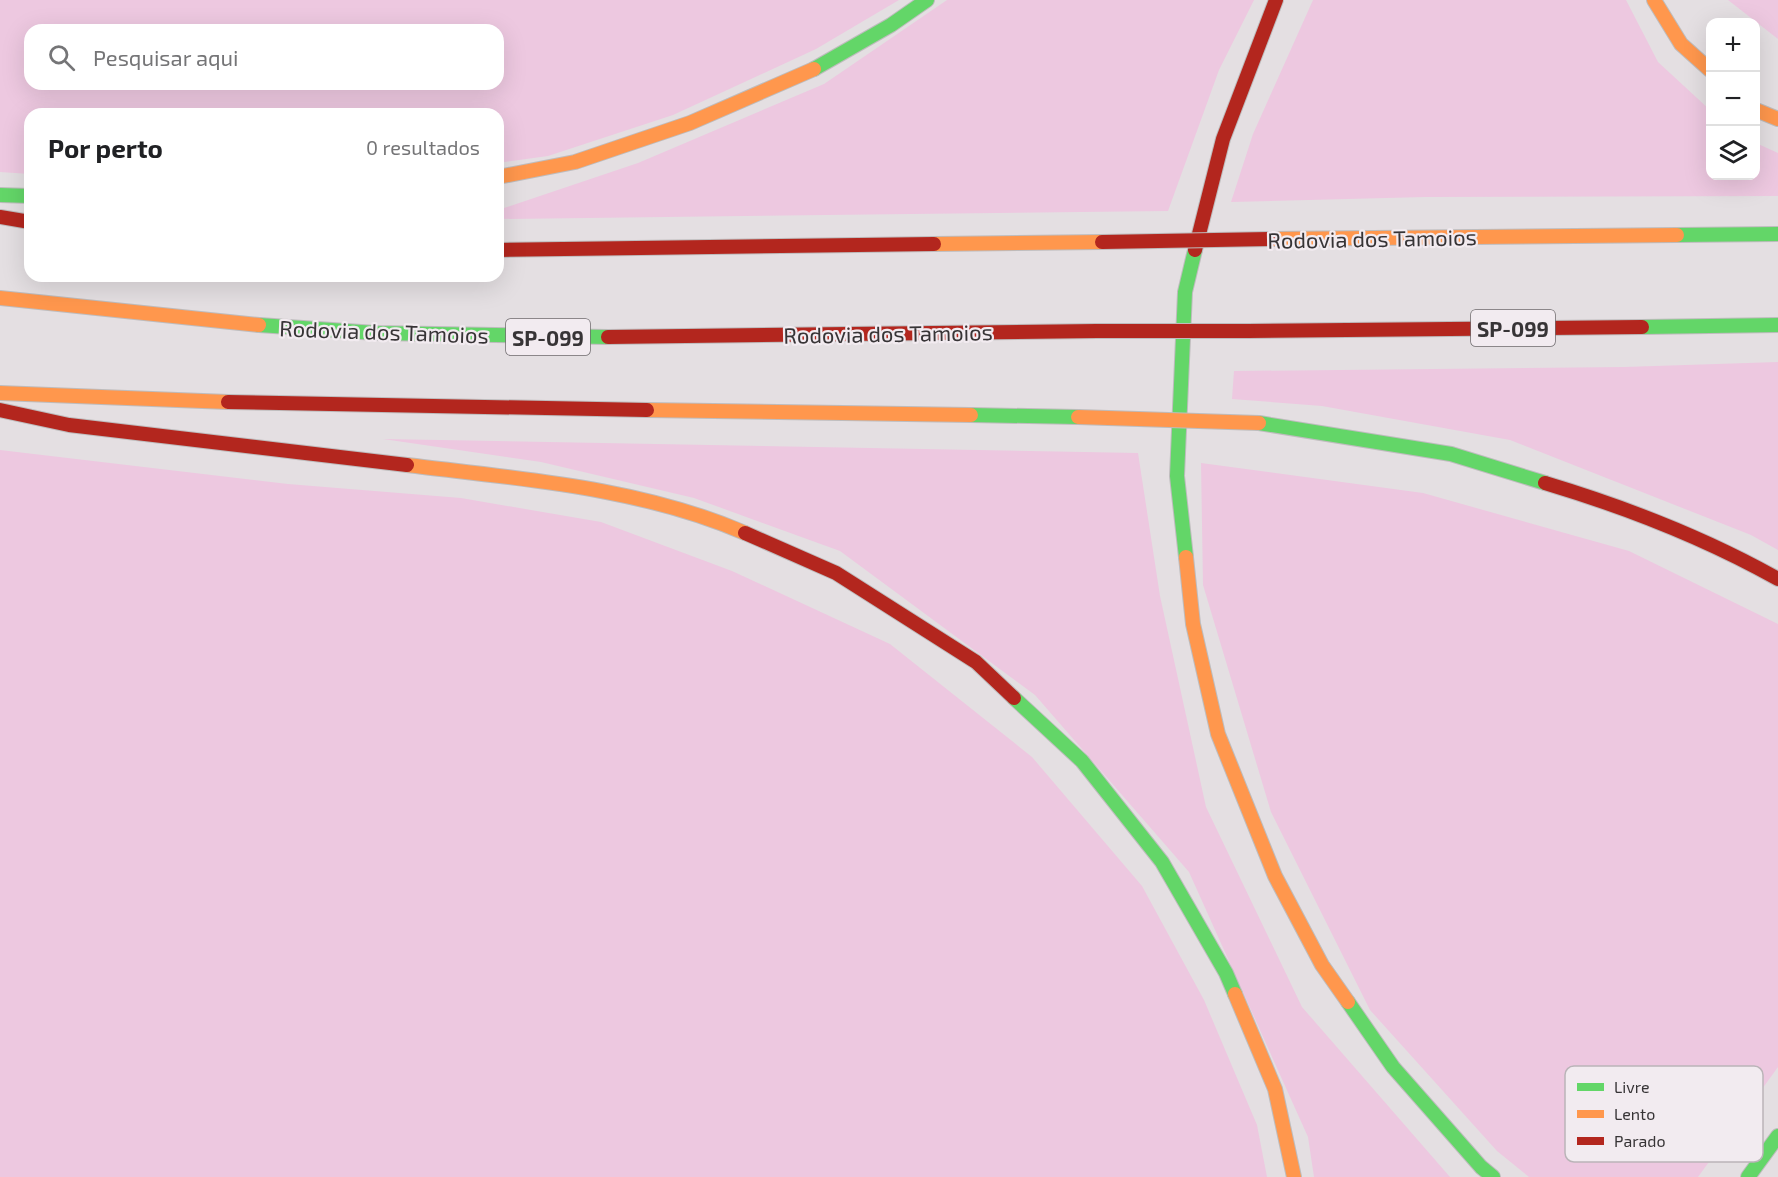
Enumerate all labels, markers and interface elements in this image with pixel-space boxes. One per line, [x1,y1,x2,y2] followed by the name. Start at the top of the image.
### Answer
[1706,18,1760,180] map controls
[1706,18,1760,72] button: +
[24,24,504,90] search box
[45,41,78,74] icon: search
[93,44,239,70] text: Pesquisar aqui
[1706,72,1760,126] button: −
[1706,126,1760,180] button: layers
[48,132,163,163] text: Por perto
[366,135,480,159] text: 0 resultados
[1267,223,1477,253] street label: Rodovia dos Tamoios
[1471,310,1555,346] road number: SP-099
[279,314,489,348] street label: Rodovia dos Tamoios
[783,318,993,348] street label: Rodovia dos Tamoios
[506,319,590,355] road number: SP-099
[1565,1066,1763,1162] legend
[1614,1077,1649,1096] text: Livre
[1614,1104,1655,1123] text: Lento
[1614,1131,1666,1150] text: Parado

